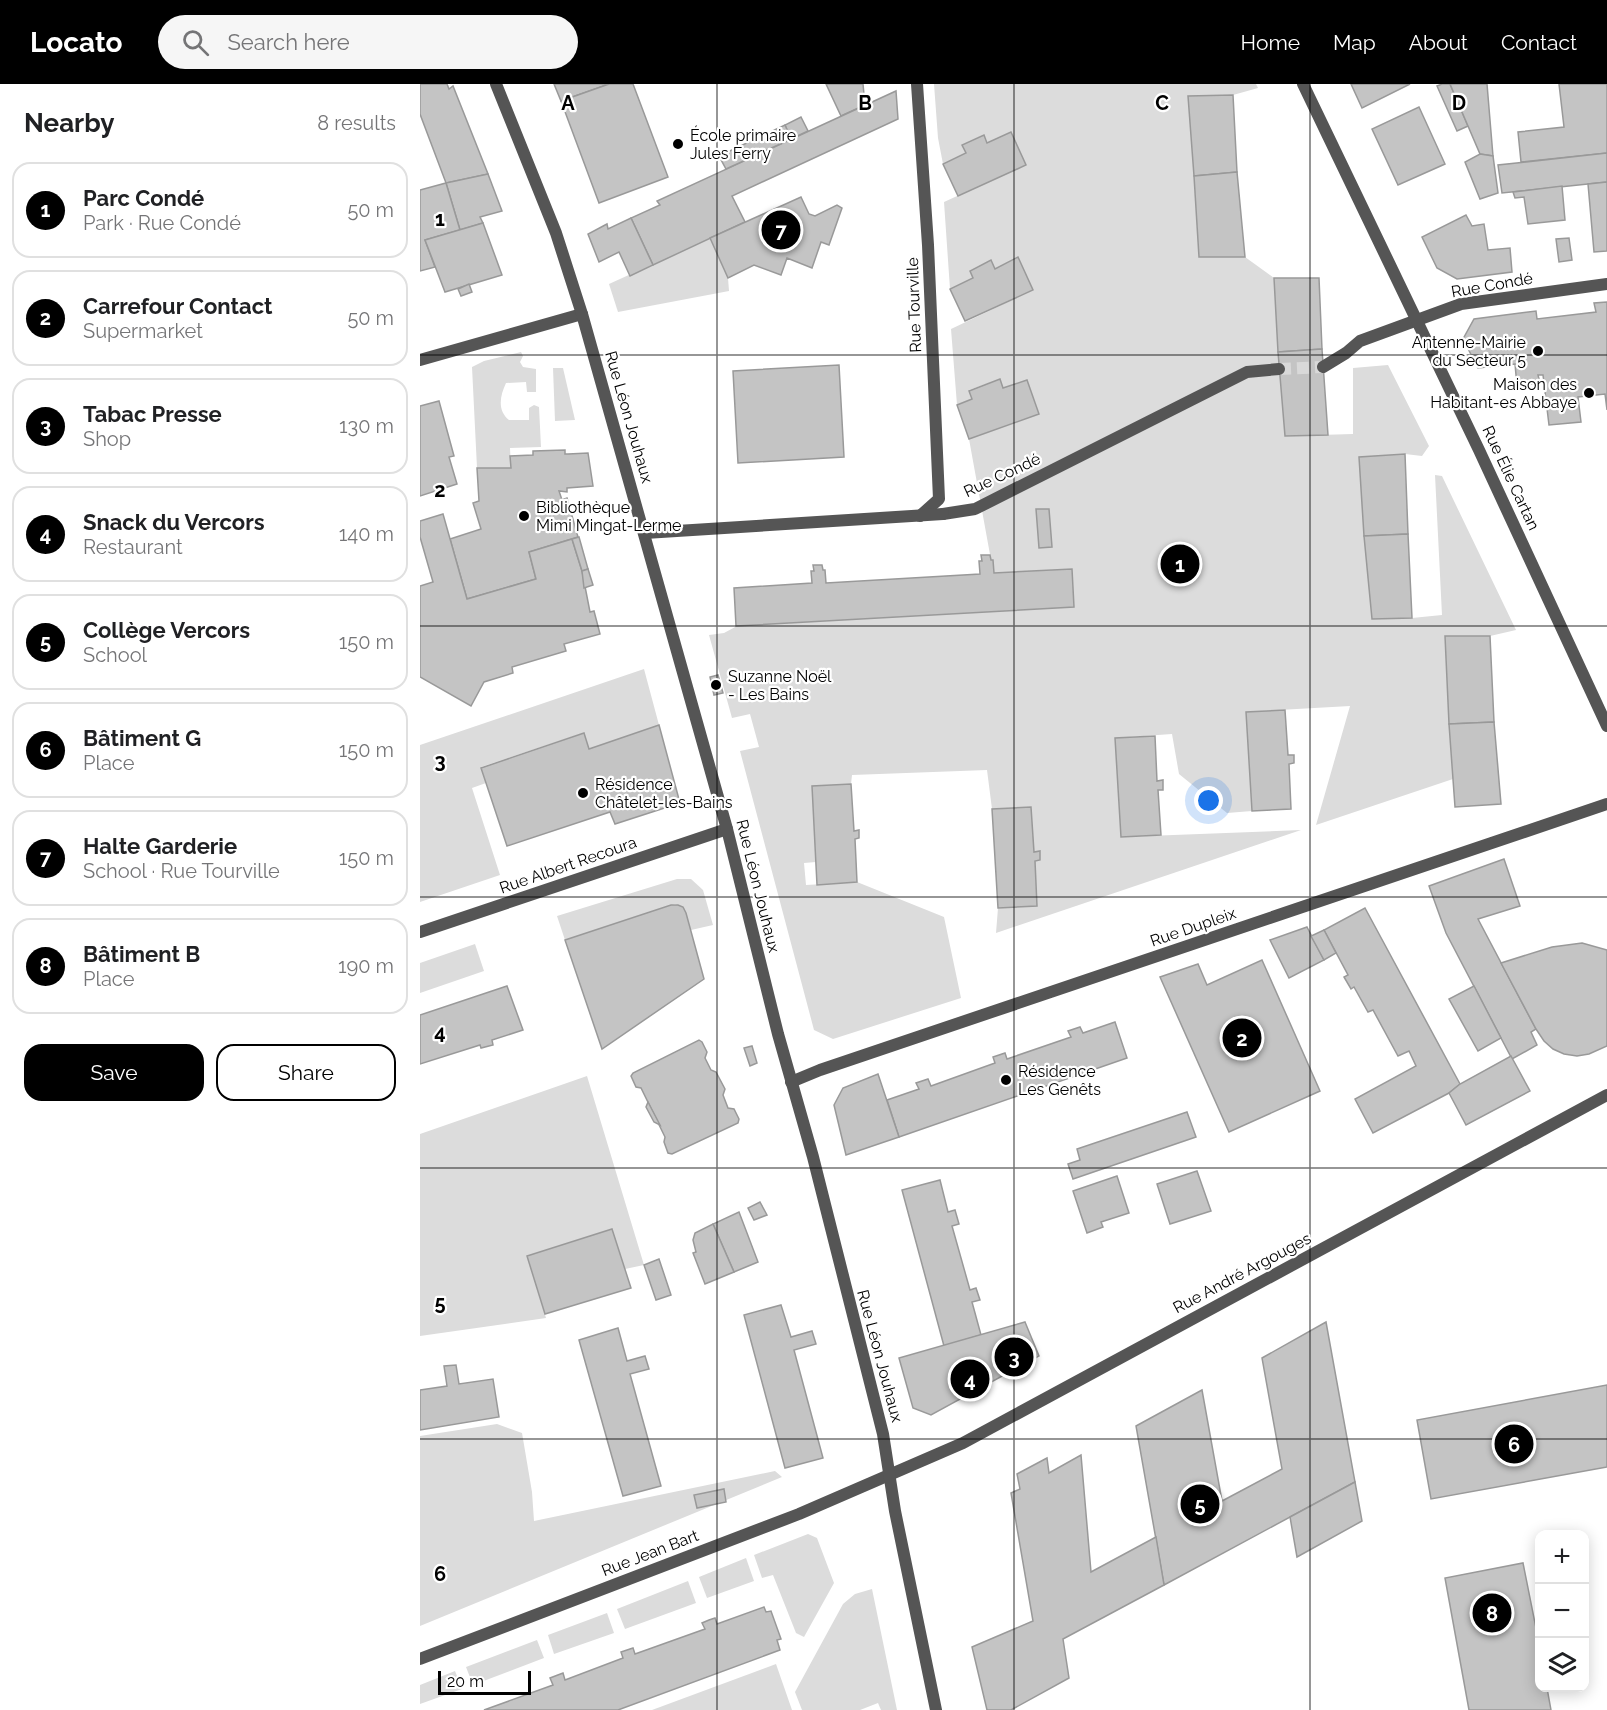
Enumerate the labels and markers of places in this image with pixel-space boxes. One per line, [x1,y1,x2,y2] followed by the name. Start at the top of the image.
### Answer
[690,125,796,163] place label: École primaire Jules Ferry
[671,137,685,151] marker: École primaire Jules Ferry
[762,208,800,252] pin: 7
[1412,333,1526,370] place label: Antenne-Mairie du Secteur 5
[1531,344,1545,358] marker: Antenne-Mairie du Secteur 5
[1430,375,1577,412] place label: Maison des Habitant-es Abbaye
[1582,386,1596,400] marker: Maison des Habitant-es Abbaye
[536,498,682,535] place label: Bibliothèque Mimi Mingat-Lerme
[517,509,531,523] marker: Bibliothèque Mimi Mingat-Lerme
[1160,542,1200,586] pin: 1
[728,667,832,704] place label: Suzanne Noël - Les Bains
[709,678,723,692] marker: Suzanne Noël - Les Bains
[595,775,733,812] place label: Résidence Châtelet-les-Bains
[576,786,590,800] marker: Résidence Châtelet-les-Bains
[1222,1016,1262,1060] pin: 2
[1018,1062,1101,1099] place label: Résidence Les Genêts
[999,1073,1013,1087] marker: Résidence Les Genêts
[994,1334,1034,1380] pin: 3
[950,1356,990,1402] pin: 4
[1494,1422,1534,1466] pin: 6
[1180,1482,1220,1526] pin: 5
[1472,1590,1512,1636] pin: 8

